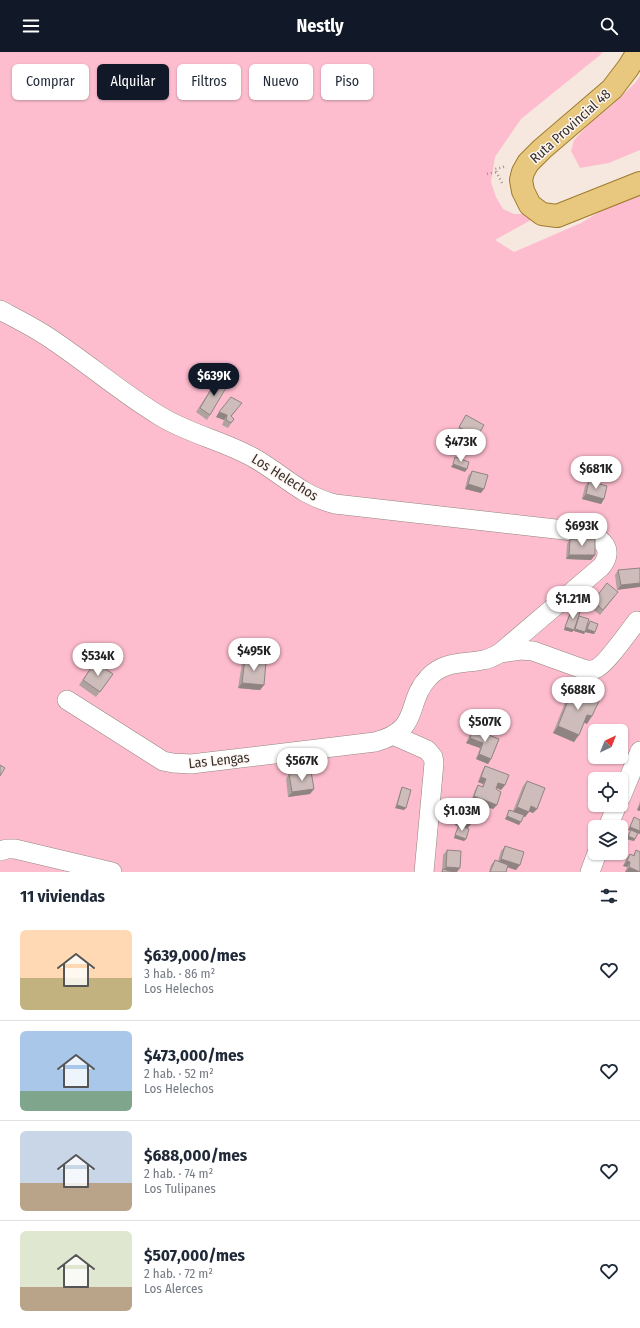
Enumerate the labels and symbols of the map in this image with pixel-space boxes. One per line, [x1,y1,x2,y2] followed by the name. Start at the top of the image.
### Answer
[527,86,614,167] street label: Ruta Provincial 48
[186,363,242,397] pin: $639K
[433,429,489,463] pin: $473K
[248,450,321,505] street label: Los Helechos
[568,456,624,490] pin: $681K
[554,513,610,547] pin: $693K
[540,586,606,620] pin: $1.21M
[226,638,282,672] pin: $495K
[70,643,126,677] pin: $534K
[550,677,606,711] pin: $688K
[457,709,513,743] pin: $507K
[588,724,628,764] north arrow
[274,748,330,782] pin: $567K
[188,749,250,772] street label: Las Lengas
[429,798,495,832] pin: $1.03M

